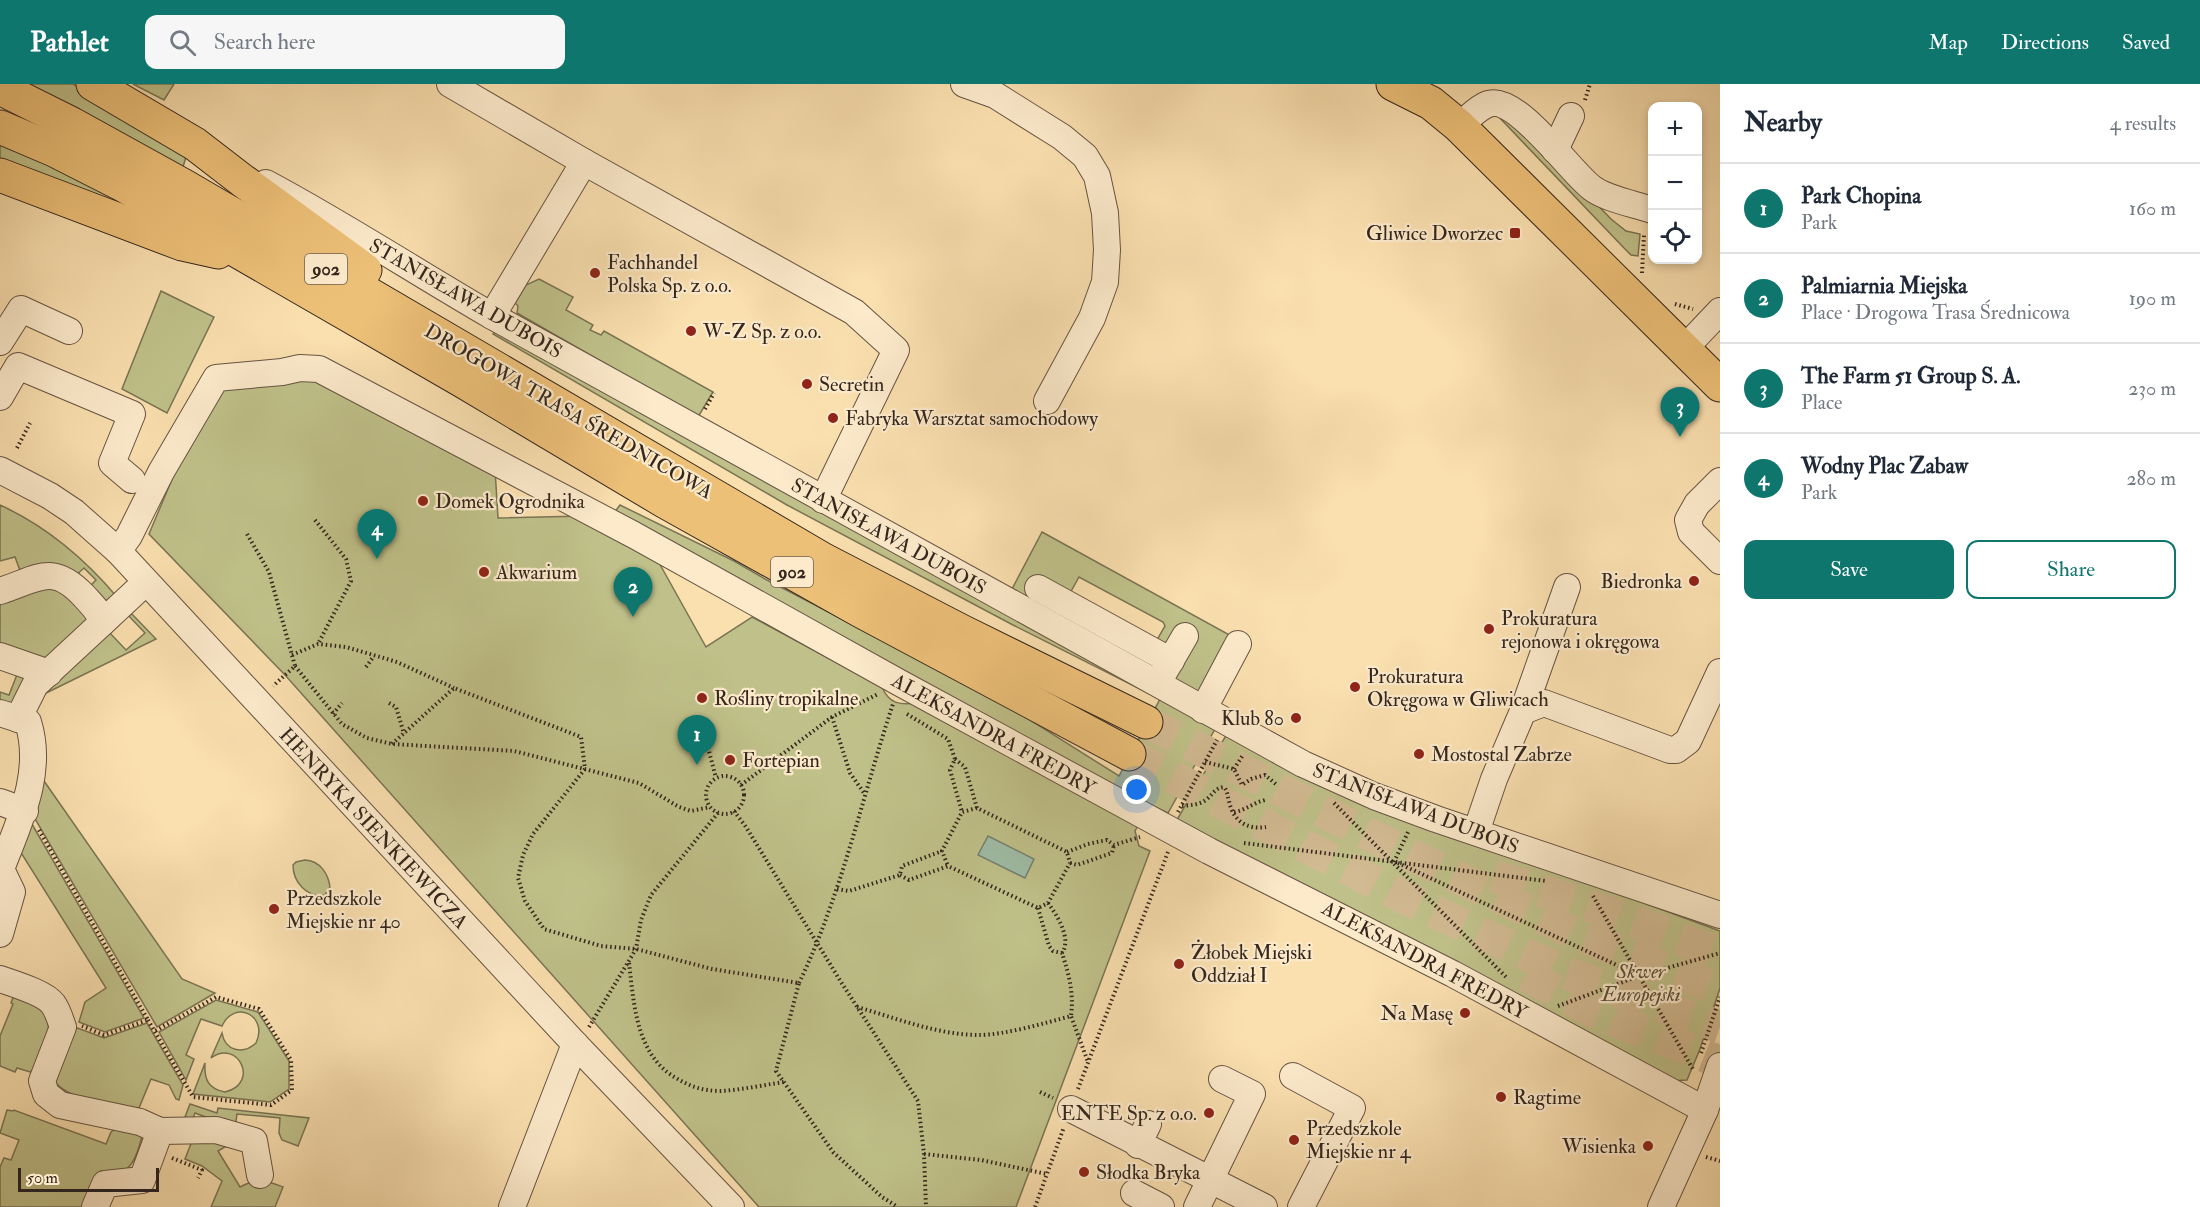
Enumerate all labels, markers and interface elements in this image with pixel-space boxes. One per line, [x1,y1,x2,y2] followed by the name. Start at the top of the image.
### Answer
[145,15,565,69] search box
[30,25,109,60] text: Pathlet
[166,26,199,59] icon: search
[214,28,316,56] text: Search here
[1928,29,1968,56] text: Map
[2001,29,2089,56] text: Directions
[2122,29,2170,56] text: Saved
[1648,102,1702,264] map controls
[1648,102,1702,156] button: +
[1744,107,1822,139] text: Nearby
[2110,111,2176,136] text: 4 results
[1648,156,1702,210] button: −
[1801,182,1921,210] text: Park Chopina
[1760,196,1767,221] text: 1
[2129,196,2176,221] text: 160 m
[1648,210,1702,264] button: locate
[1801,210,1837,235] text: Park
[1366,221,1503,246] place label: Gliwice Dworzec
[1508,226,1522,240] marker: Gliwice Dworzec
[365,233,567,364] street label: STANISŁAWA DUBOIS
[607,250,732,299] place label: Fachhandel Polska Sp. z o.o.
[305,254,347,284] road number: 902
[588,266,602,280] marker: Fachhandel Polska Sp. z o.o.
[1801,272,1967,300] text: Palmiarnia Miejska
[1758,286,1769,311] text: 2
[2129,286,2176,311] text: 190 m
[1801,300,2070,325] text: Place · Drogowa Trasa Średnicowa
[420,318,718,505] street label: DROGOWA TRASA ŚREDNICOWA
[702,319,821,345] place label: W-Z Sp. z o.o.
[684,324,698,338] marker: W-Z Sp. z o.o.
[1801,362,2021,390] text: The Farm 51 Group S. A.
[819,372,884,397] place label: Secretin
[1760,376,1767,401] text: 3
[2128,376,2176,401] text: 230 m
[800,377,814,391] marker: Secretin
[1660,388,1700,437] pin: 3
[1801,390,1842,415] text: Place
[845,406,1099,431] place label: Fabryka Warsztat samochodowy
[826,411,840,425] marker: Fabryka Warsztat samochodowy
[1801,452,1968,480] text: Wodny Plac Zabaw
[1758,466,1769,491] text: 4
[2126,466,2176,491] text: 280 m
[787,472,991,600] street label: STANISŁAWA DUBOIS
[1801,480,1837,505] text: Park
[435,489,586,514] place label: Domek Ogrodnika
[416,494,430,508] marker: Domek Ogrodnika
[358,510,397,559] pin: 4
[1744,540,1954,599] button: Save
[1966,540,2176,599] button: Share
[771,557,813,587] road number: 902
[495,560,578,585] place label: Akwarium
[477,565,491,579] marker: Akwarium
[614,568,652,617] pin: 2
[1601,569,1683,594] place label: Biedronka
[1687,574,1701,588] marker: Biedronka
[1501,606,1661,654] place label: Prokuratura rejonowa i okręgowa
[1482,622,1496,636] marker: Prokuratura rejonowa i okręgowa
[1367,664,1549,712] place label: Prokuratura Okręgowa w Gliwicach
[887,667,1101,802] street label: ALEKSANDRA FREDRY
[1348,680,1362,694] marker: Prokuratura Okręgowa w Gliwicach
[714,686,858,712] place label: Rośliny tropikalne
[695,691,709,705] marker: Rośliny tropikalne
[1221,706,1284,731] place label: Klub 80
[1289,711,1303,725] marker: Klub 80
[678,716,716,765] pin: 1
[274,723,474,934] street label: HENRYKA SIENKIEWICZA
[1431,742,1572,767] place label: Mostostal Zabrze
[1412,747,1426,761] marker: Mostostal Zabrze
[742,748,820,774] place label: Fortepian
[723,753,737,767] marker: Fortepian
[1309,758,1523,859] street label: STANISŁAWA DUBOIS
[1122,775,1151,804] your location
[286,886,401,934] place label: Przedszkole Miejskie nr 40
[1317,895,1533,1026] street label: ALEKSANDRA FREDRY
[267,902,281,916] marker: Przedszkole Miejskie nr 40
[1191,939,1312,988] place label: Żłobek Miejski Oddział I
[1172,957,1186,971] marker: Żłobek Miejski Oddział I
[1600,959,1681,1007] park label: Skwer Europejski
[1380,1001,1453,1026] place label: Na Masę
[1458,1006,1472,1020] marker: Na Masę
[1513,1085,1581,1110] place label: Ragtime
[1494,1090,1508,1104] marker: Ragtime
[1061,1101,1197,1127] place label: ENTE Sp. z o.o.
[1202,1106,1216,1120] marker: ENTE Sp. z o.o.
[1306,1116,1412,1164] place label: Przedszkole Miejskie nr 4
[1287,1133,1301,1147] marker: Przedszkole Miejskie nr 4
[1561,1134,1637,1159] place label: Wisienka
[1641,1139,1655,1153] marker: Wisienka
[1096,1160,1201,1185] place label: Słodka Bryka
[18,1165,159,1192] scale bar
[1077,1165,1091,1179] marker: Słodka Bryka
[27,1168,58,1188] text: 50 m

